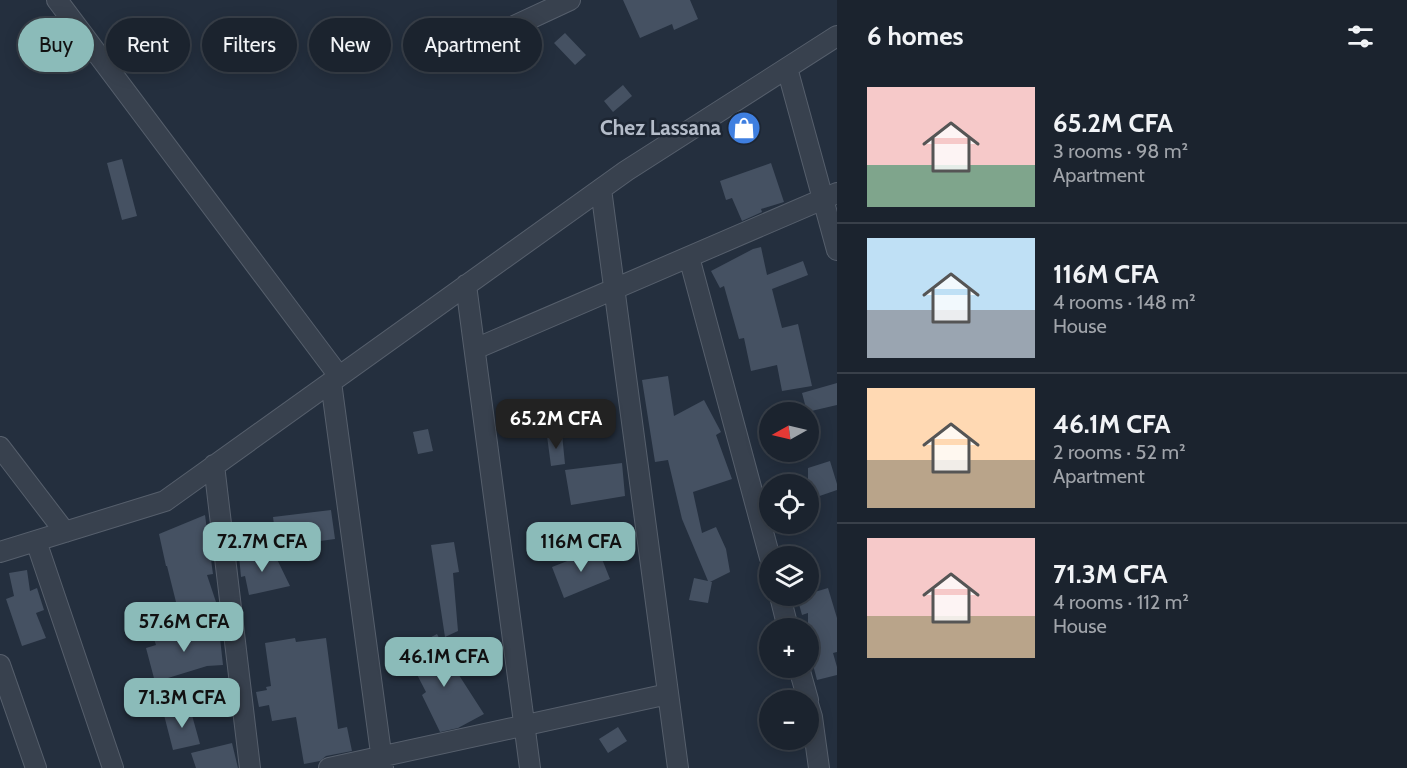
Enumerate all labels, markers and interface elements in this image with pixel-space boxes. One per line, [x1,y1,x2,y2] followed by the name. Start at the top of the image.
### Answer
[18,18,94,72] chip: Buy
[106,18,190,72] chip: Rent
[202,18,297,72] chip: Filters
[309,18,391,72] chip: New
[403,18,542,72] chip: Apartment
[867,20,964,52] text: 6 homes
[1344,20,1377,53] icon: filters
[1053,107,1173,139] text: 65.2M CFA
[726,110,762,146] shop icon: Chez Lassana
[915,111,987,183] icon: home
[600,115,722,140] place label: Chez Lassana
[1053,139,1188,163] text: 3 rooms · 98 m²
[1053,163,1145,187] text: Apartment
[1053,258,1159,290] text: 116M CFA
[915,262,987,334] icon: home
[1053,290,1196,314] text: 4 rooms · 148 m²
[1053,314,1107,338] text: House
[487,399,625,450] pin: 65.2M CFA
[759,402,819,462] north arrow
[759,402,819,750] map controls
[510,406,602,430] text: 65.2M CFA
[1053,408,1171,440] text: 46.1M CFA
[915,412,987,484] icon: home
[1053,440,1186,464] text: 2 rooms · 52 m²
[1053,464,1145,488] text: Apartment
[759,474,819,534] button: locate
[193,522,331,573] pin: 72.7M CFA
[519,522,643,573] pin: 116M CFA
[217,529,307,553] text: 72.7M CFA
[540,529,622,553] text: 116M CFA
[759,546,819,606] button: layers
[1053,558,1168,590] text: 71.3M CFA
[915,562,987,634] icon: home
[1053,590,1189,614] text: 4 rooms · 112 m²
[115,602,253,653] pin: 57.6M CFA
[138,609,230,633] text: 57.6M CFA
[1053,614,1107,638] text: House
[759,618,819,678] button: +
[375,637,513,688] pin: 46.1M CFA
[399,644,489,668] text: 46.1M CFA
[113,678,251,729] pin: 71.3M CFA
[138,685,226,709] text: 71.3M CFA
[759,690,819,750] button: −

